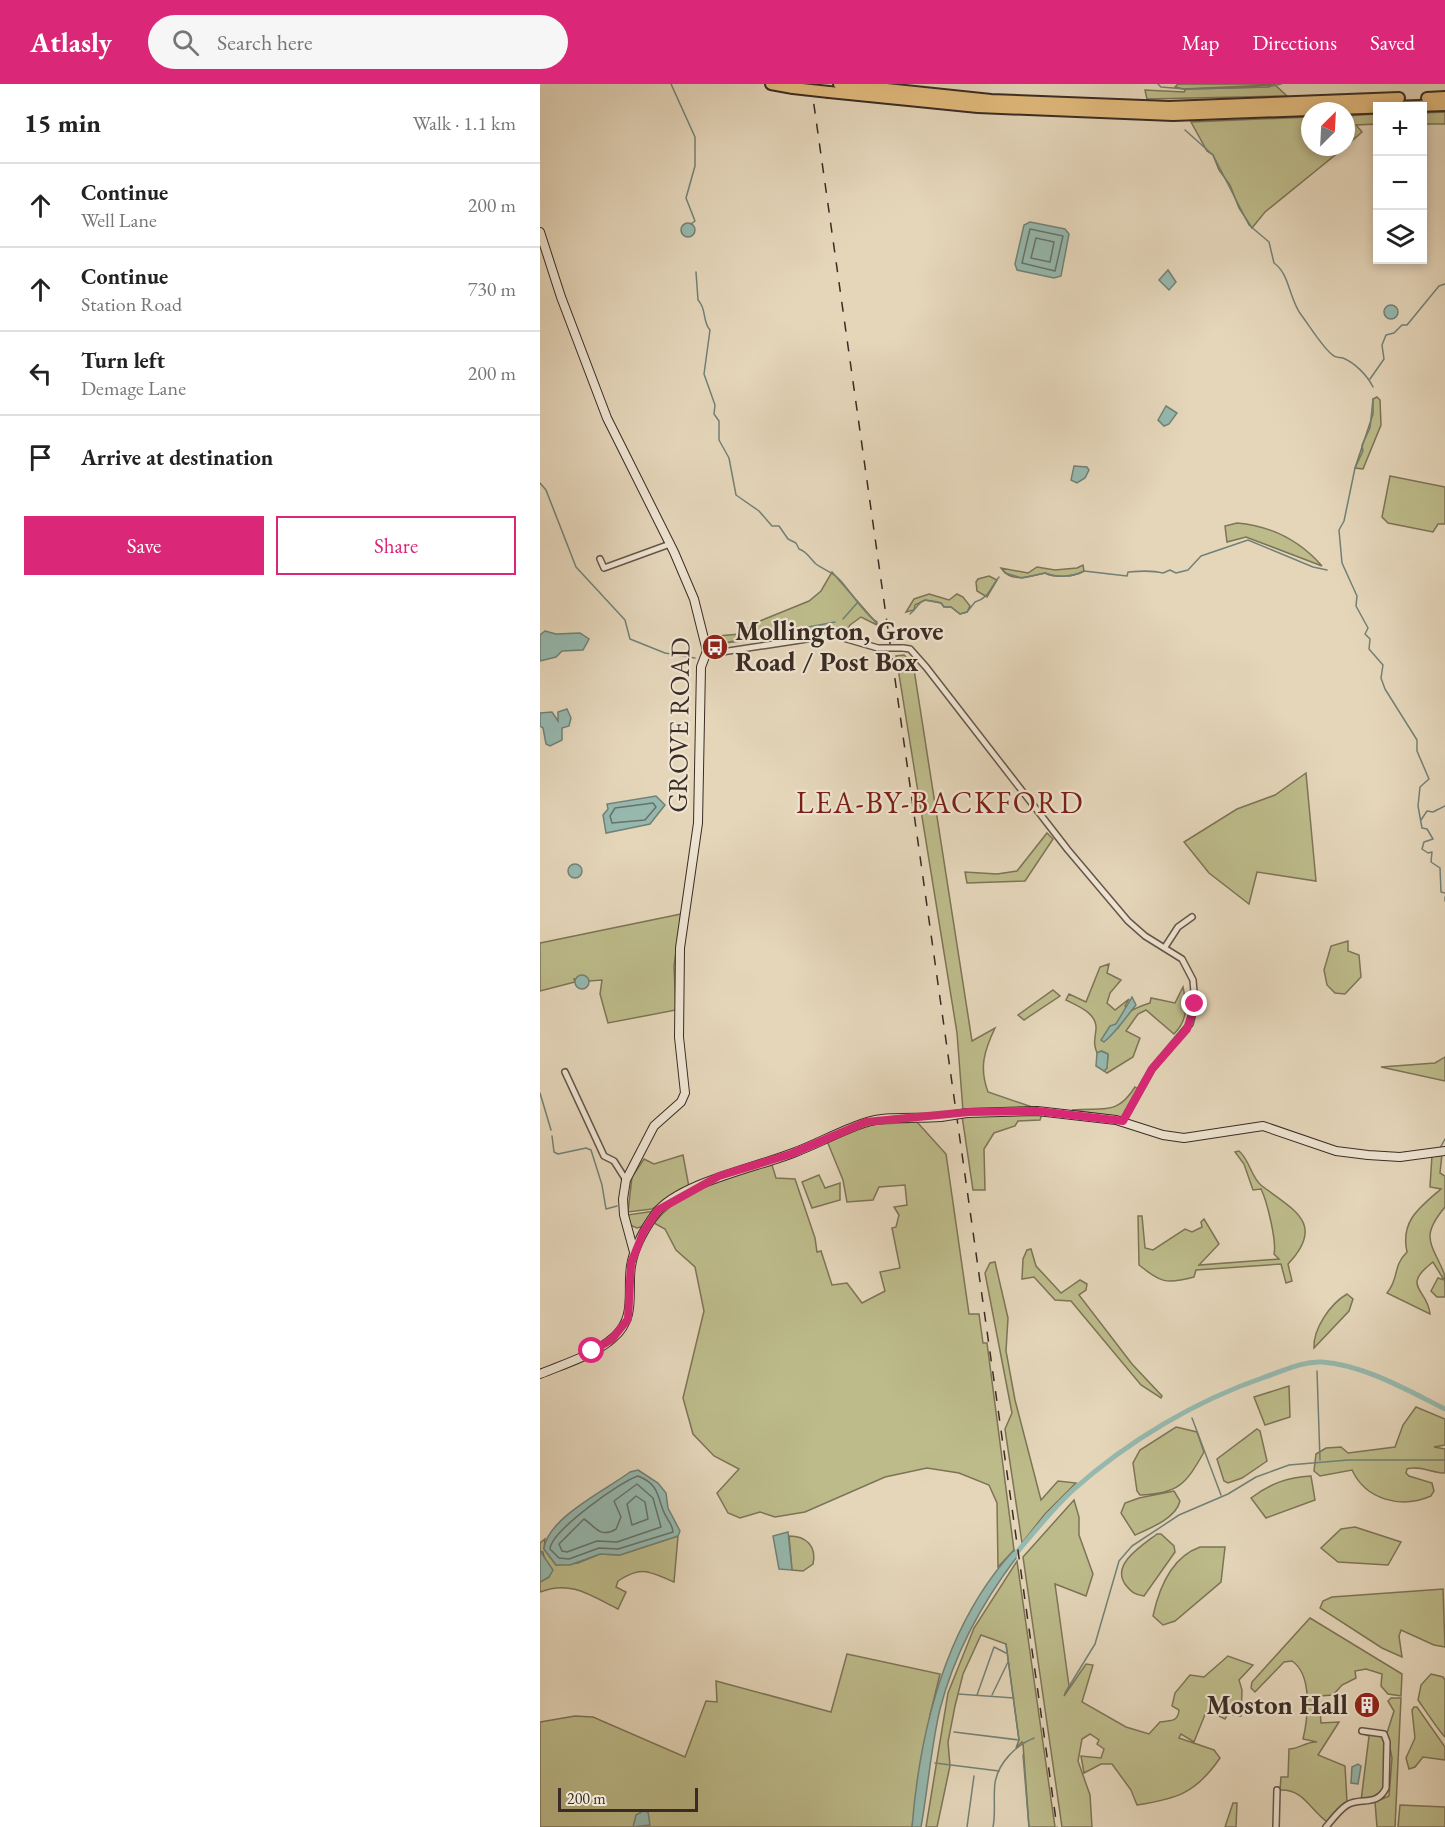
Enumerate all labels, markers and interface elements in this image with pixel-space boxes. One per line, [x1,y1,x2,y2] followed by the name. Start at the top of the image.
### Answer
[148,15,568,69] search box
[30,24,112,60] text: Atlasly
[169,26,202,59] icon: search
[217,28,313,57] text: Search here
[1182,29,1219,56] text: Map
[1252,29,1337,56] text: Directions
[1370,29,1415,56] text: Saved
[1301,102,1355,156] north arrow
[1373,102,1427,264] map controls
[1373,102,1427,156] button: +
[24,106,101,140] text: 15 min
[413,110,516,136] text: Walk · 1.1 km
[1373,156,1427,210] button: −
[81,178,168,207] text: Continue
[24,189,57,222] icon: ahead
[468,192,516,218] text: 200 m
[81,207,157,233] text: Well Lane
[1373,210,1427,264] button: layers
[81,262,168,291] text: Continue
[24,273,57,306] icon: ahead
[468,276,516,302] text: 730 m
[81,291,182,317] text: Station Road
[81,346,165,375] text: Turn left
[24,357,57,390] icon: left
[468,360,516,386] text: 200 m
[81,375,186,401] text: Demage Lane
[24,441,57,474] icon: arrive
[81,443,273,472] text: Arrive at destination
[24,516,264,575] button: Save
[276,516,516,575] button: Share
[735,613,944,679] place label: Mollington, Grove Road / Post Box
[700,632,730,662] bus stop icon: Mollington, Grove Road / Post Box
[659,637,698,813] street label: GROVE ROAD
[796,783,1084,822] district label: LEA-BY-BACKFORD
[1181,990,1207,1016] route end
[578,1337,604,1363] route start
[1206,1687,1348,1722] place label: Moston Hall
[1352,1690,1382,1720] building icon: Moston Hall
[558,1785,698,1812] scale bar
[567,1788,606,1809] text: 200 m

